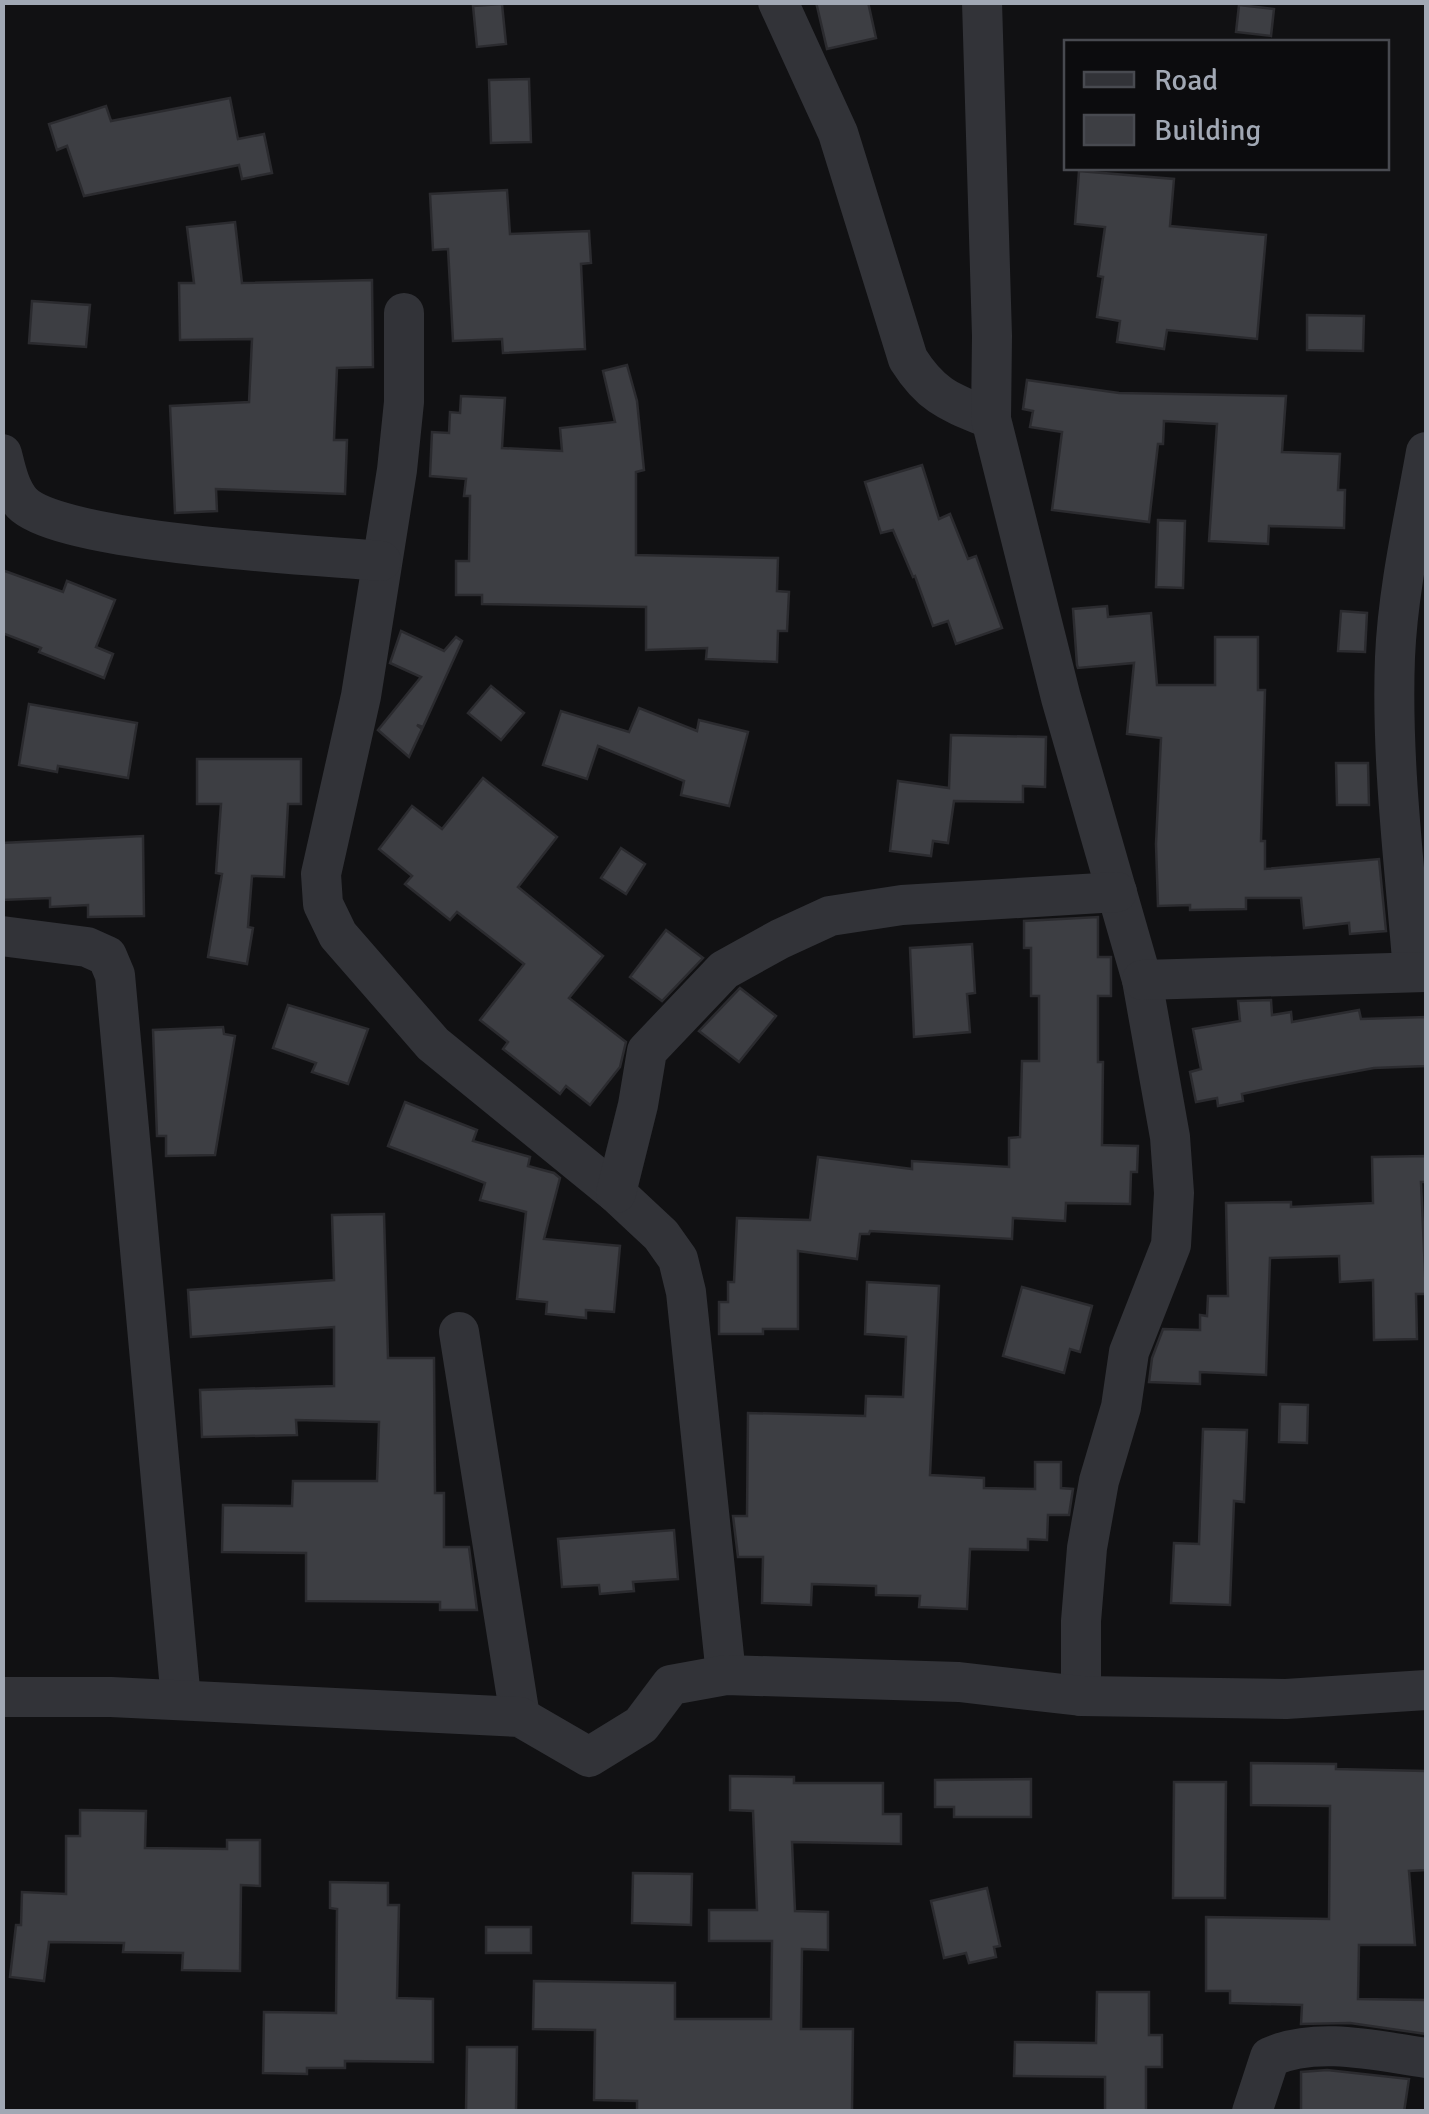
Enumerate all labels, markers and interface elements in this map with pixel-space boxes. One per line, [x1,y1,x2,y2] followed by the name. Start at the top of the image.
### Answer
[1064,40,1389,170] legend
[1154,62,1218,99] text: Road
[1154,112,1261,149] text: Building

